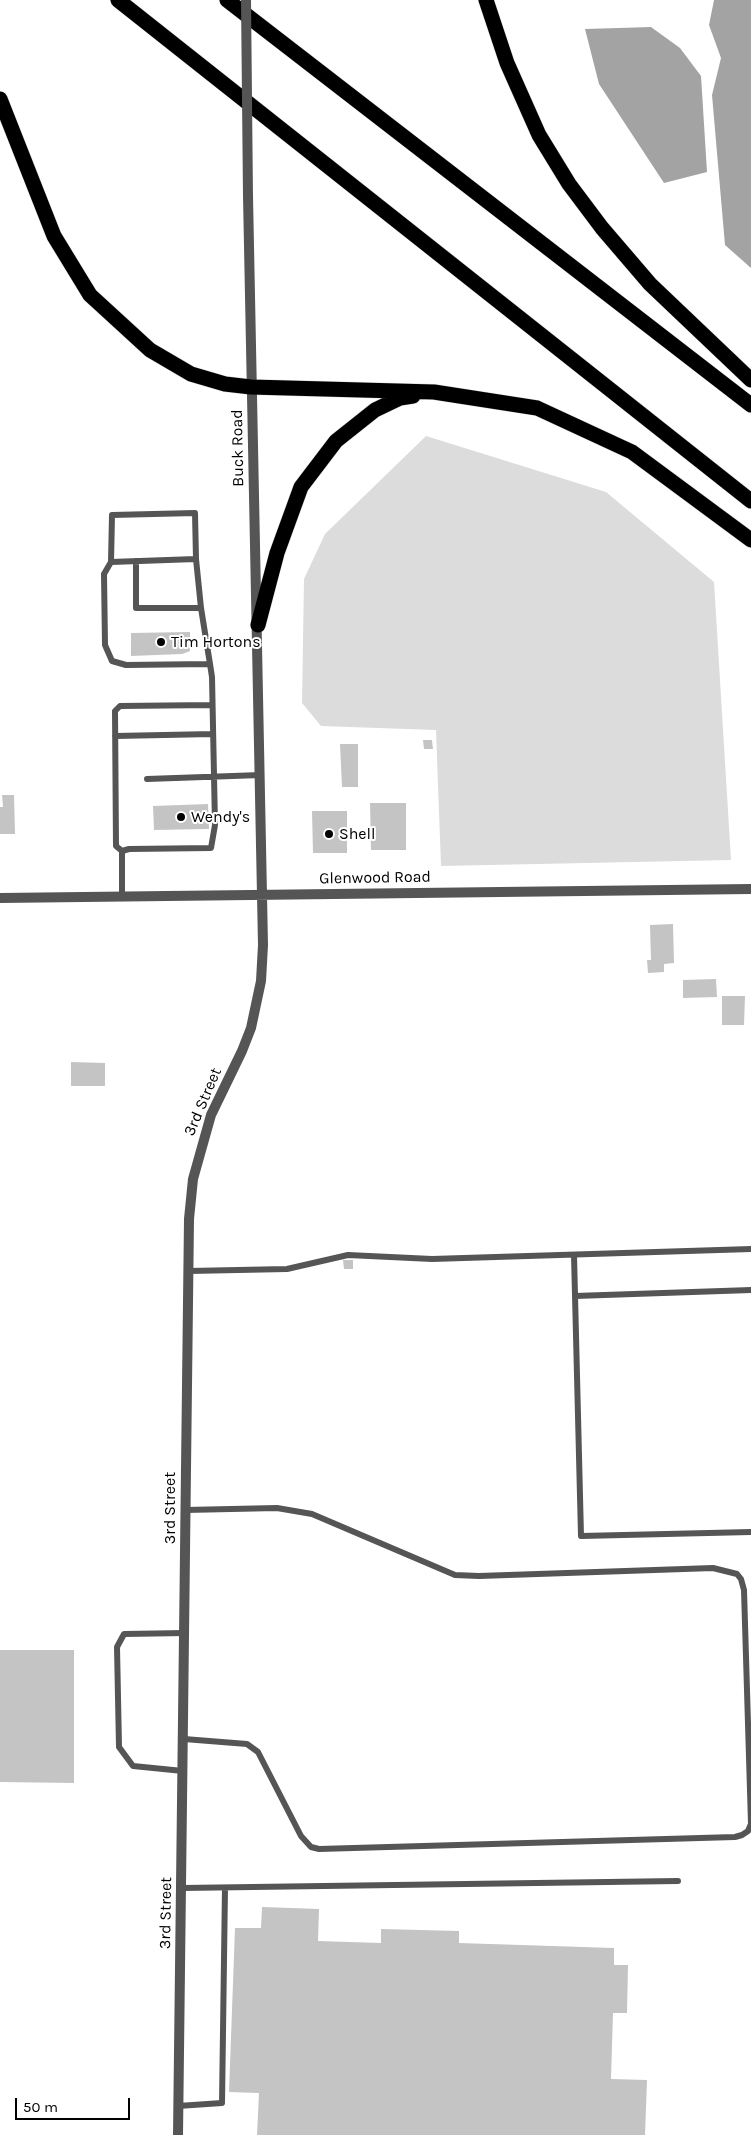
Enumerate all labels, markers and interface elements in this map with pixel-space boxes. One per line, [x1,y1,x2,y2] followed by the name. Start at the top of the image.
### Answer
[228,409,248,487] street label: Buck Road
[171,632,261,652] place label: Tim Hortons
[155,636,167,648] marker: Tim Hortons
[191,807,250,827] place label: Wendy's
[175,811,187,823] marker: Wendy's
[339,824,376,844] place label: Shell
[323,828,335,840] marker: Shell
[319,867,431,889] street label: Glenwood Road
[180,1065,226,1139] street label: 3rd Street
[160,1472,180,1544] street label: 3rd Street
[156,1877,176,1949] street label: 3rd Street
[18,2088,132,2120] scale bar
[23,2098,58,2116] text: 50 m

